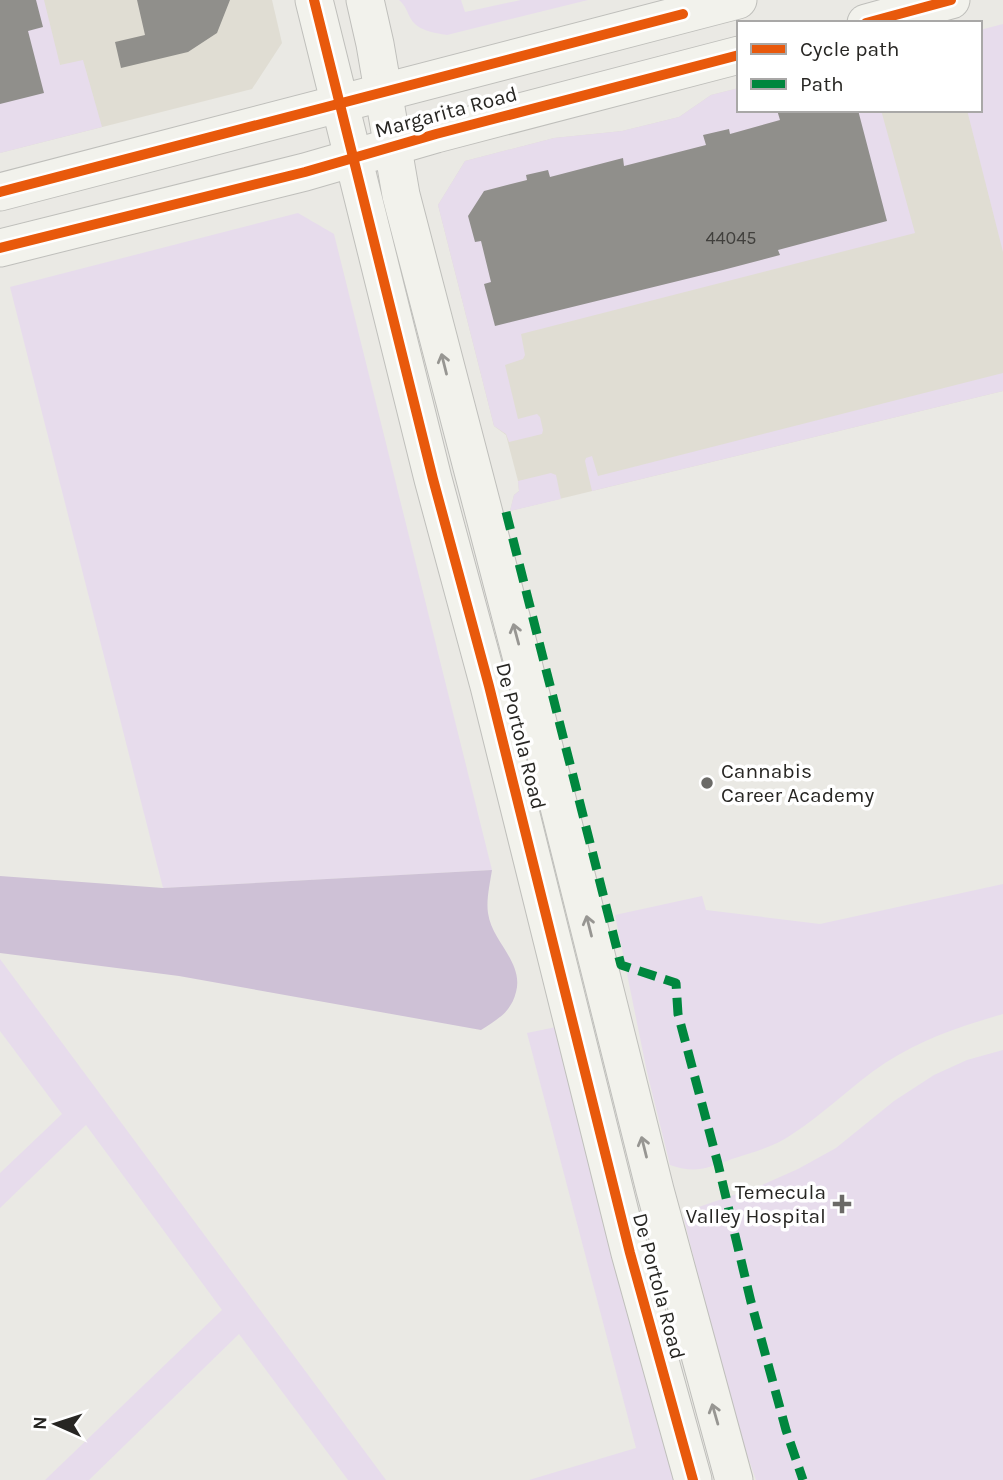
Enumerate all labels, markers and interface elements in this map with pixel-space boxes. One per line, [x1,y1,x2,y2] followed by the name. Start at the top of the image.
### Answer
[737,21,982,112] legend
[800,37,900,61] text: Cycle path
[800,72,844,96] text: Path
[372,81,520,143] street label: Margarita Road
[705,227,757,249] house number: 44045
[437,353,450,375] one-way arrow
[508,624,521,646] one-way arrow
[491,660,551,812] street label: De Portola Road
[721,759,875,807] place label: Cannabis Career Academy
[699,775,715,791] marker: Cannabis Career Academy
[582,916,595,938] one-way arrow
[637,1136,650,1159] one-way arrow
[686,1180,826,1228] place label: Temecula Valley Hospital
[832,1194,852,1214] marker: Temecula Valley Hospital
[628,1210,690,1362] street label: De Portola Road
[21,1389,91,1459] north arrow
[707,1404,720,1426] one-way arrow
[29,1416,51,1431] text: N

